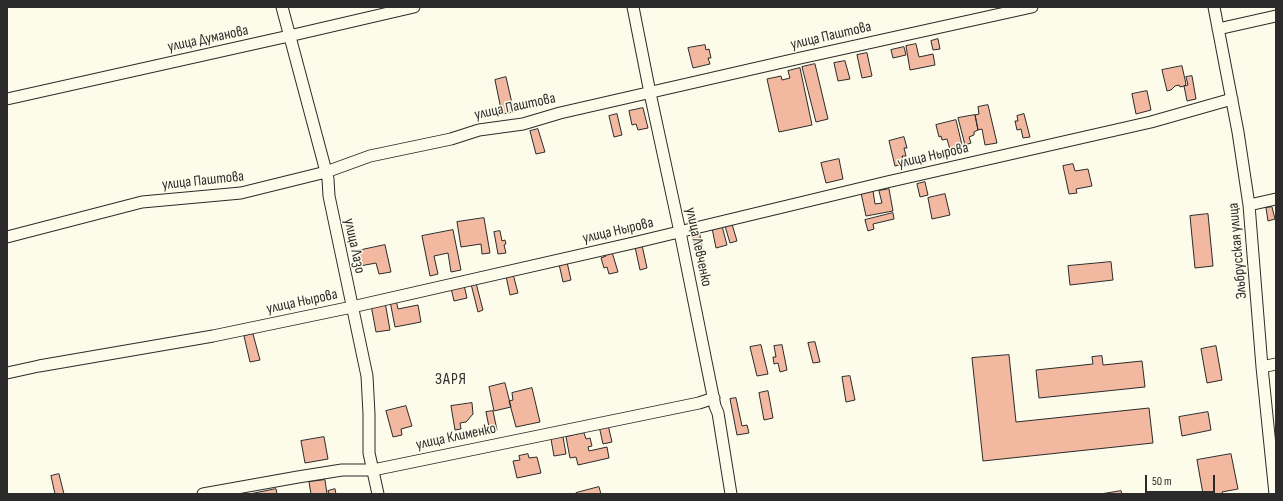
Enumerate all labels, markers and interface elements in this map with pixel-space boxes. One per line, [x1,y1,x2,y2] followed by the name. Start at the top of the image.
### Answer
[789,18,873,54] street label: улица Паштова
[166,22,250,56] street label: улица Думанова
[473,90,557,124] street label: улица Паштова
[896,139,970,173] street label: улица Нырова
[161,168,245,194] street label: улица Паштова
[1225,202,1251,300] street label: Эльбрусская улица
[681,206,715,288] street label: улица Левченко
[581,214,655,248] street label: улица Нырова
[339,217,369,275] street label: улица Лазо
[265,286,339,318] street label: улица Нырова
[435,370,467,390] district label: ЗАРЯ
[414,420,498,454] street label: улица Клименко
[1147,467,1217,493] scale bar
[1152,474,1172,489] text: 50 m

